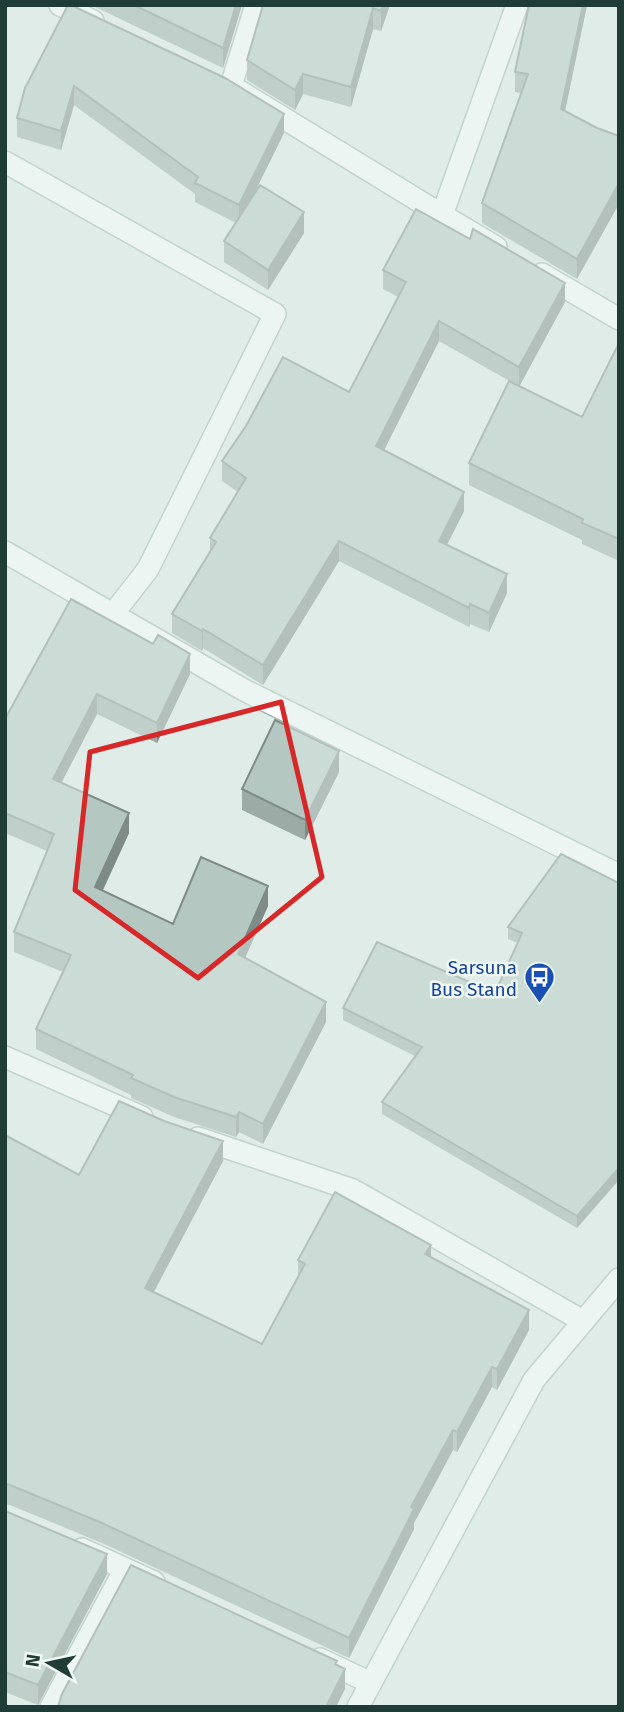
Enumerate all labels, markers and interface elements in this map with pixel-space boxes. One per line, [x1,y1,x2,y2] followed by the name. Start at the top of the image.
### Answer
[431,956,517,1001] place label: Sarsuna Bus Stand
[523,961,557,1005] bus stop icon: Sarsuna Bus Stand
[14,1628,84,1698] north arrow
[20,1652,45,1668] text: N

